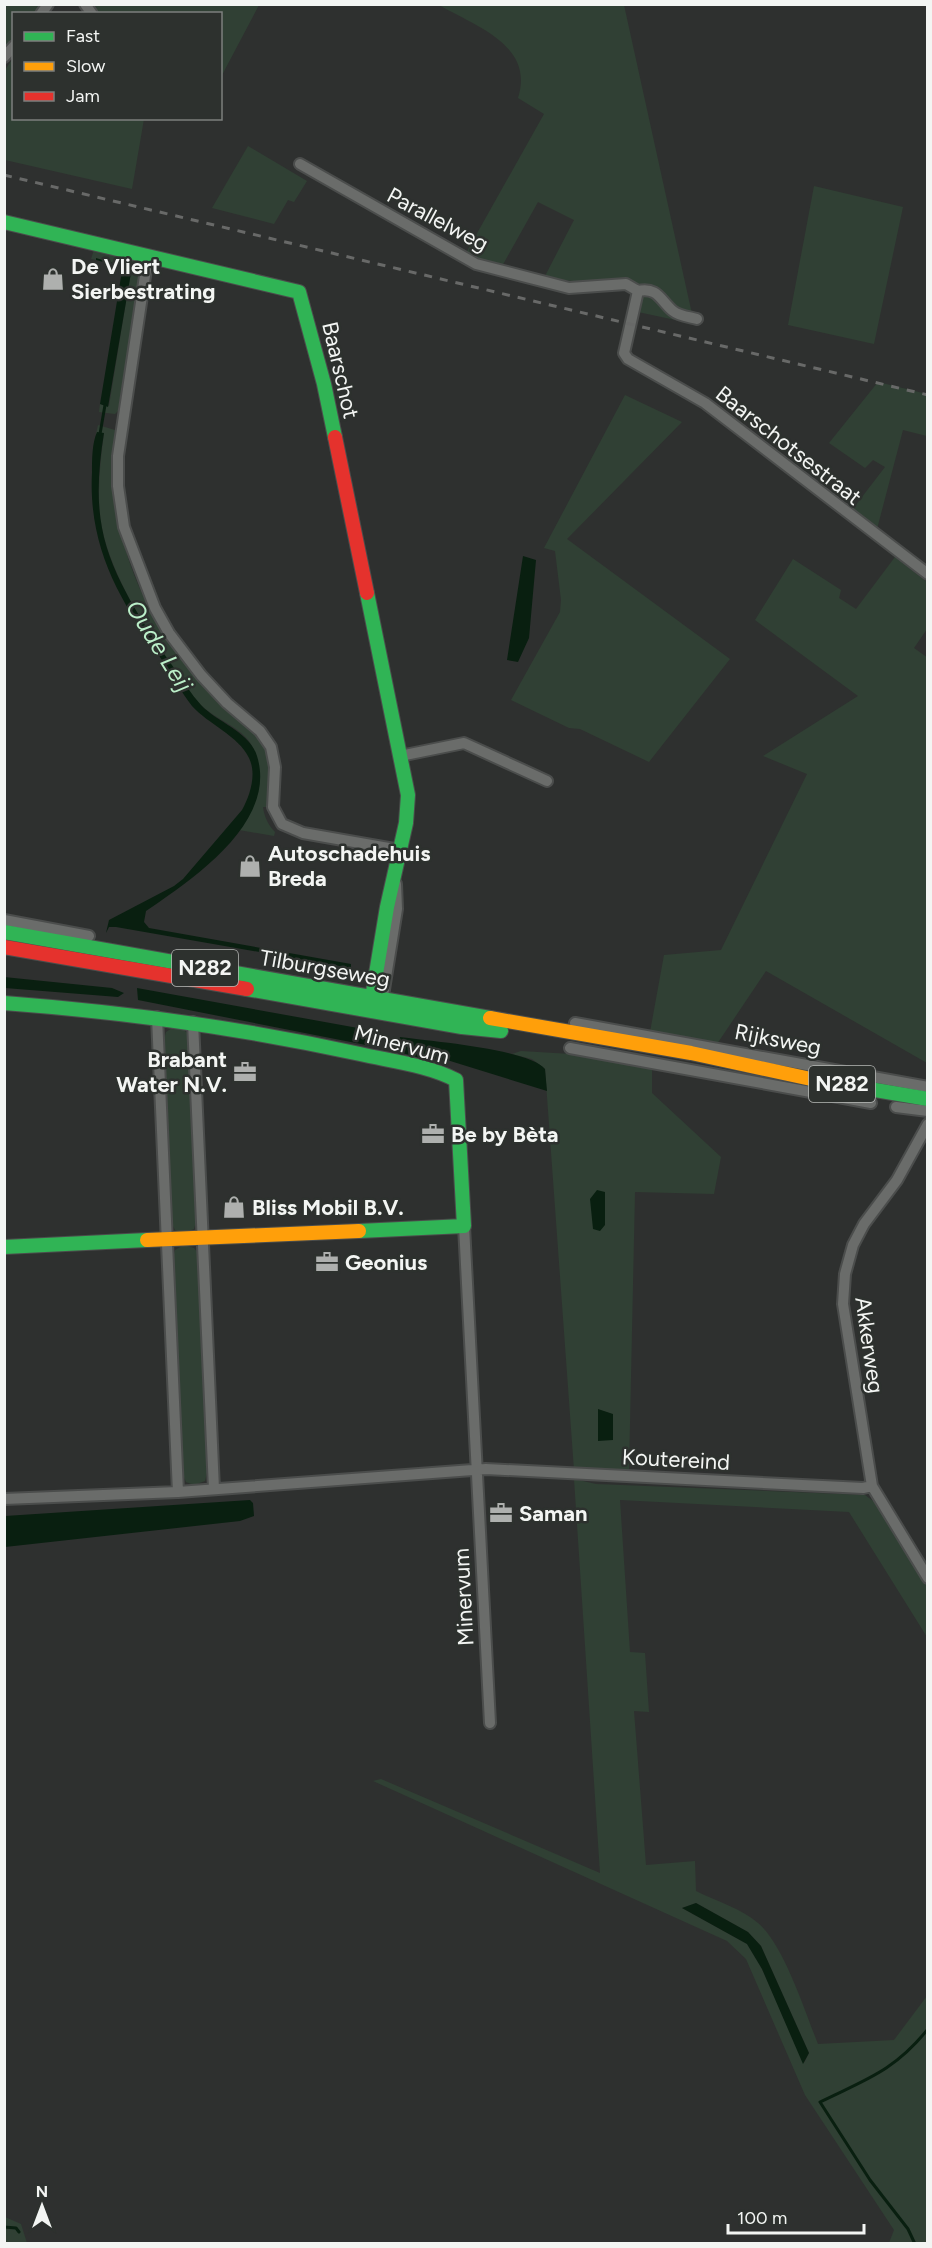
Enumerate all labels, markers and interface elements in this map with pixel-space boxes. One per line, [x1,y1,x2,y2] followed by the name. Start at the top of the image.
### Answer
[12,12,222,120] legend
[66,25,100,47] text: Fast
[66,55,105,77] text: Slow
[66,85,100,107] text: Jam
[382,182,493,257] street label: Parallelweg
[71,253,215,305] place label: De Vliert Sierbestrating
[40,266,66,292] shop icon: De Vliert Sierbestrating
[316,319,365,421] street label: Baarschot
[710,380,867,511] street label: Baarschotsestraat
[120,595,199,698] water label: Oude Leij
[268,840,431,892] place label: Autoschadehuis Breda
[237,853,263,879] shop icon: Autoschadehuis Breda
[258,944,392,993] street label: Tilburgseweg
[172,950,238,986] road number: N282
[732,1018,823,1061] street label: Rijksweg
[351,1019,453,1070] street label: Minervum
[116,1046,227,1098] place label: Brabant Water N.V.
[232,1059,258,1085] office icon: Brabant Water N.V.
[809,1066,875,1102] road number: N282
[420,1121,446,1147] office icon: Be by Bèta
[451,1121,559,1148] place label: Be by Bèta
[221,1194,247,1220] shop icon: Bliss Mobil B.V.
[252,1194,404,1221] place label: Bliss Mobil B.V.
[314,1249,340,1275] office icon: Geonius
[345,1249,427,1276] place label: Geonius
[849,1295,890,1395] street label: Akkerweg
[621,1443,731,1476] street label: Koutereind
[488,1500,514,1526] office icon: Saman
[519,1500,588,1527] place label: Saman
[447,1547,480,1647] street label: Minervum
[12,2176,72,2236] north arrow
[36,2182,48,2201] text: N
[728,2197,864,2235] scale bar
[737,2207,787,2229] text: 100 m

